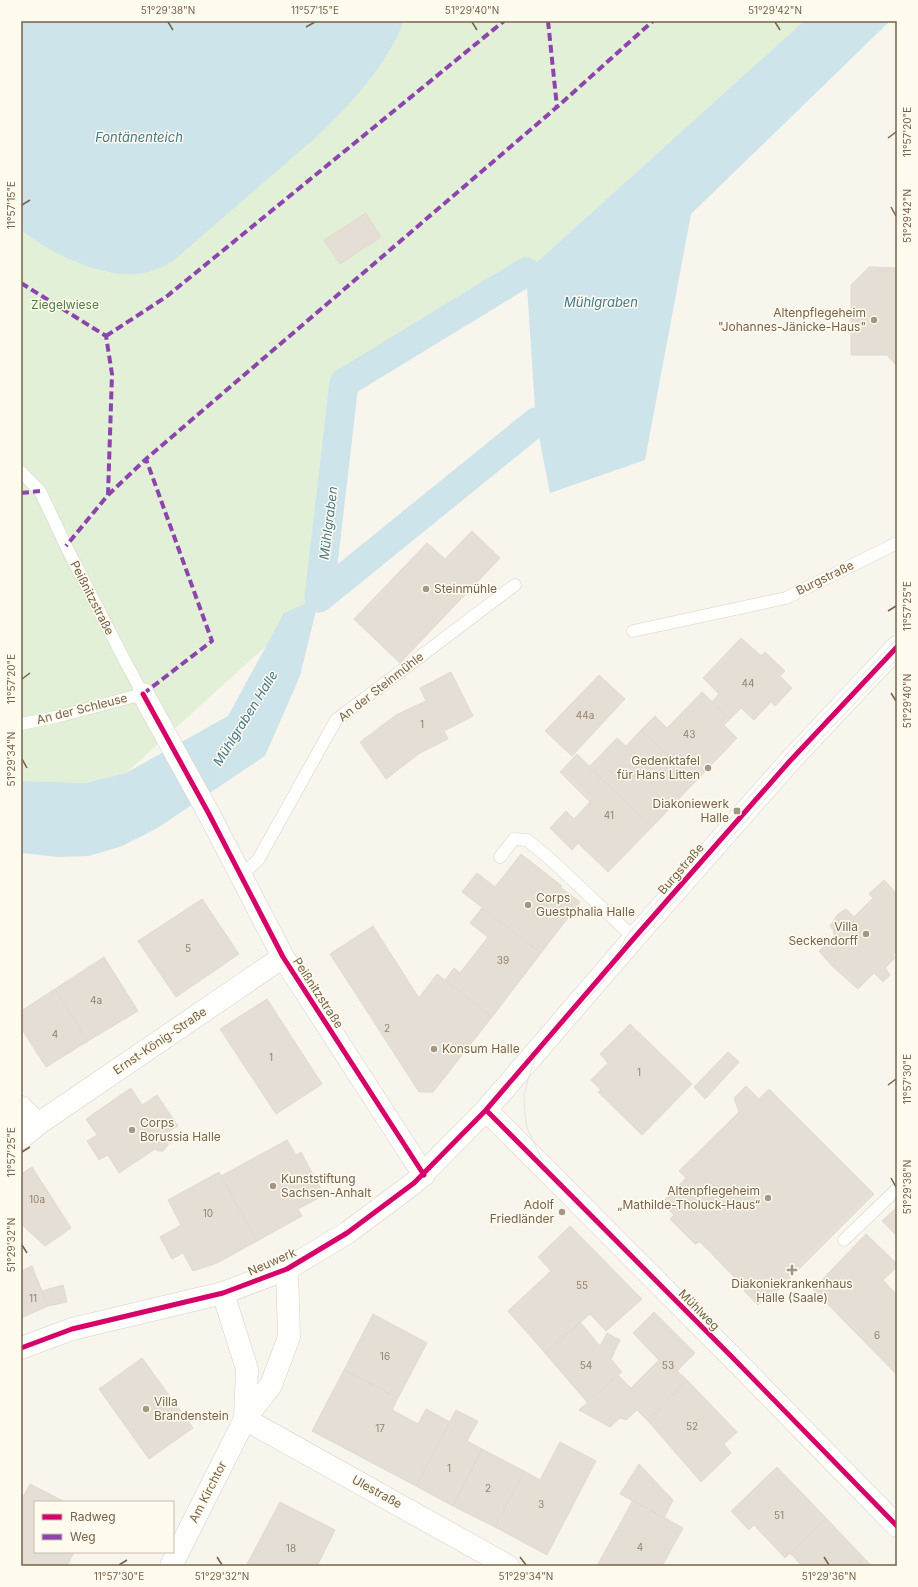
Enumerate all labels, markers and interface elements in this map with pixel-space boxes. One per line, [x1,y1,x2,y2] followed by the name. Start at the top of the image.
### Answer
[141,4,195,16] text: 51°29'38"N
[291,4,339,16] text: 11°57'15"E
[445,4,499,16] text: 51°29'40"N
[748,4,802,16] text: 51°29'42"N
[901,107,913,157] text: 11°57'20"E
[95,129,183,145] water label: Fontänenteich
[5,181,17,229] text: 11°57'15"E
[901,189,913,243] text: 51°29'42"N
[564,294,638,310] water label: Mühlgraben
[31,297,99,312] park label: Ziegelwiese
[718,305,866,334] place label: Altenpflegeheim "Johannes-Jänicke-Haus"
[869,315,879,325] marker: Altenpflegeheim "Johannes-Jänicke-Haus"
[316,485,340,561] water label: Mühlgraben
[793,557,856,598] street label: Burgstraße
[67,558,118,637] street label: Peißnitzstraße
[434,581,497,596] place label: Steinmühle
[901,581,913,631] text: 11°57'25"E
[421,584,431,594] marker: Steinmühle
[335,649,426,725] street label: An der Steinmühle
[5,654,17,704] text: 11°57'20"E
[209,667,281,769] water label: Mühlgraben Halle
[901,674,913,728] text: 51°29'40"N
[742,677,754,689] house number: 44
[35,690,129,727] street label: An der Schleuse
[576,709,594,721] house number: 44a
[420,718,424,730] house number: 1
[683,728,695,740] house number: 43
[5,732,17,786] text: 51°29'34"N
[617,753,700,782] place label: Gedenktafel für Hans Litten
[703,763,713,773] marker: Gedenktafel für Hans Litten
[653,796,729,825] place label: Diakoniewerk Halle
[732,806,742,816] marker: Diakoniewerk Halle
[604,809,614,821] house number: 41
[654,840,707,897] street label: Burgstraße
[536,890,635,919] place label: Corps Guestphalia Halle
[523,900,533,910] marker: Corps Guestphalia Halle
[788,919,859,948] place label: Villa Seckendorff
[861,929,871,939] marker: Villa Seckendorff
[185,942,191,954] house number: 5
[497,954,509,966] house number: 39
[290,955,347,1031] street label: Peißnitzstraße
[90,994,102,1006] house number: 4a
[110,1004,209,1077] street label: Ernst-König-Straße
[384,1022,390,1034] house number: 2
[52,1028,58,1040] house number: 4
[442,1041,520,1056] place label: Konsum Halle
[429,1044,439,1054] marker: Konsum Halle
[269,1051,273,1063] house number: 1
[901,1054,913,1104] text: 11°57'30"E
[637,1066,641,1078] house number: 1
[140,1115,221,1144] place label: Corps Borussia Halle
[127,1125,137,1135] marker: Corps Borussia Halle
[5,1127,17,1177] text: 11°57'25"E
[901,1160,913,1214] text: 51°29'38"N
[281,1171,371,1200] place label: Kunststiftung Sachsen-Anhalt
[268,1181,278,1191] marker: Kunststiftung Sachsen-Anhalt
[617,1183,760,1212] place label: Altenpflegeheim „Mathilde-Tholuck-Haus“
[29,1193,45,1205] house number: 10a
[763,1193,773,1203] marker: Altenpflegeheim „Mathilde-Tholuck-Haus“
[490,1197,555,1226] place label: Adolf Friedländer
[203,1207,213,1219] house number: 10
[557,1207,567,1217] marker: Adolf Friedländer
[5,1218,17,1272] text: 51°29'32"N
[245,1244,299,1279] street label: Neuwerk
[786,1264,798,1276] marker: Diakoniekrankenhaus Halle (Saale)
[731,1276,853,1305] place label: Diakoniekrankenhaus Halle (Saale)
[576,1279,588,1291] house number: 55
[676,1286,723,1333] street label: Mühlweg
[29,1292,37,1304] house number: 11
[874,1329,880,1341] house number: 6
[380,1350,390,1362] house number: 16
[580,1359,592,1371] house number: 54
[662,1359,674,1371] house number: 53
[154,1394,229,1423] place label: Villa Brandenstein
[141,1404,151,1414] marker: Villa Brandenstein
[686,1420,698,1432] house number: 52
[375,1422,385,1434] house number: 17
[186,1458,230,1525] street label: Am Kirchtor
[447,1462,451,1474] house number: 1
[350,1472,405,1511] street label: Ulestraße
[485,1482,491,1494] house number: 2
[538,1498,544,1510] house number: 3
[34,1501,174,1553] legend
[70,1509,116,1524] text: Radweg
[774,1509,784,1521] house number: 51
[70,1529,96,1544] text: Weg
[637,1541,643,1553] house number: 4
[286,1542,296,1554] house number: 18
[94,1570,144,1582] text: 11°57'30"E
[195,1570,249,1582] text: 51°29'32"N
[499,1570,553,1582] text: 51°29'34"N
[802,1570,856,1582] text: 51°29'36"N

